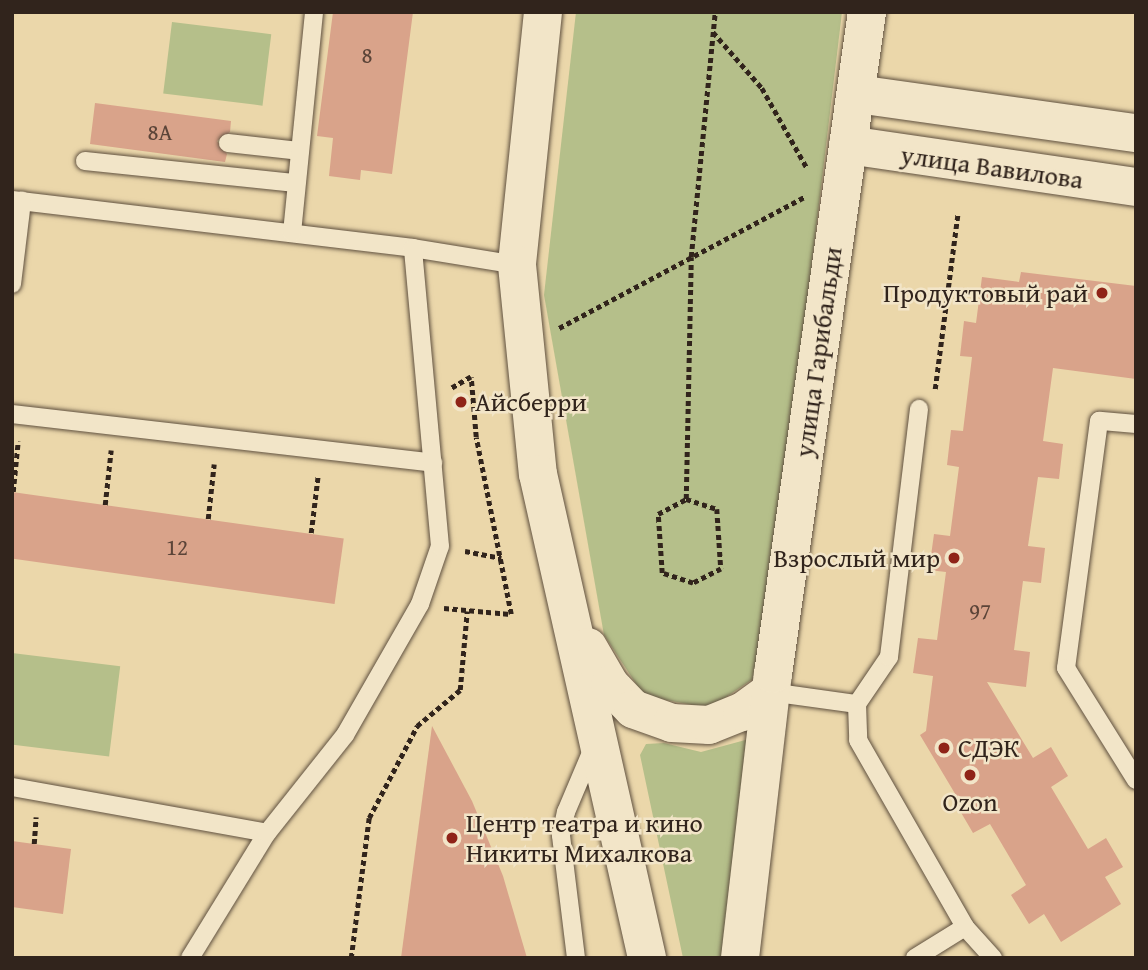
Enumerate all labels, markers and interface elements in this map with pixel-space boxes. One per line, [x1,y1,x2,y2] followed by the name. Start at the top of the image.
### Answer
[361,41,373,69] house number: 8
[147,118,173,146] house number: 8А
[899,139,1085,195] street label: улица Вавилова
[788,245,848,459] street label: улица Гарибальди
[883,277,1088,309] place label: Продуктовый рай
[1094,285,1110,301] marker: Продуктовый рай
[475,386,587,418] place label: Айсберри
[453,394,469,410] marker: Айсберри
[166,533,188,561] house number: 12
[773,542,940,574] place label: Взрослый мир
[946,550,962,566] marker: Взрослый мир
[969,597,991,625] house number: 97
[958,732,1020,764] place label: СДЭК
[936,740,952,756] marker: СДЭК
[962,767,978,783] marker: Ozon
[942,786,998,818] place label: Ozon
[466,807,703,868] place label: Центр театра и кино Никиты Михалкова
[444,830,460,846] marker: Центр театра и кино Никиты Михалкова

